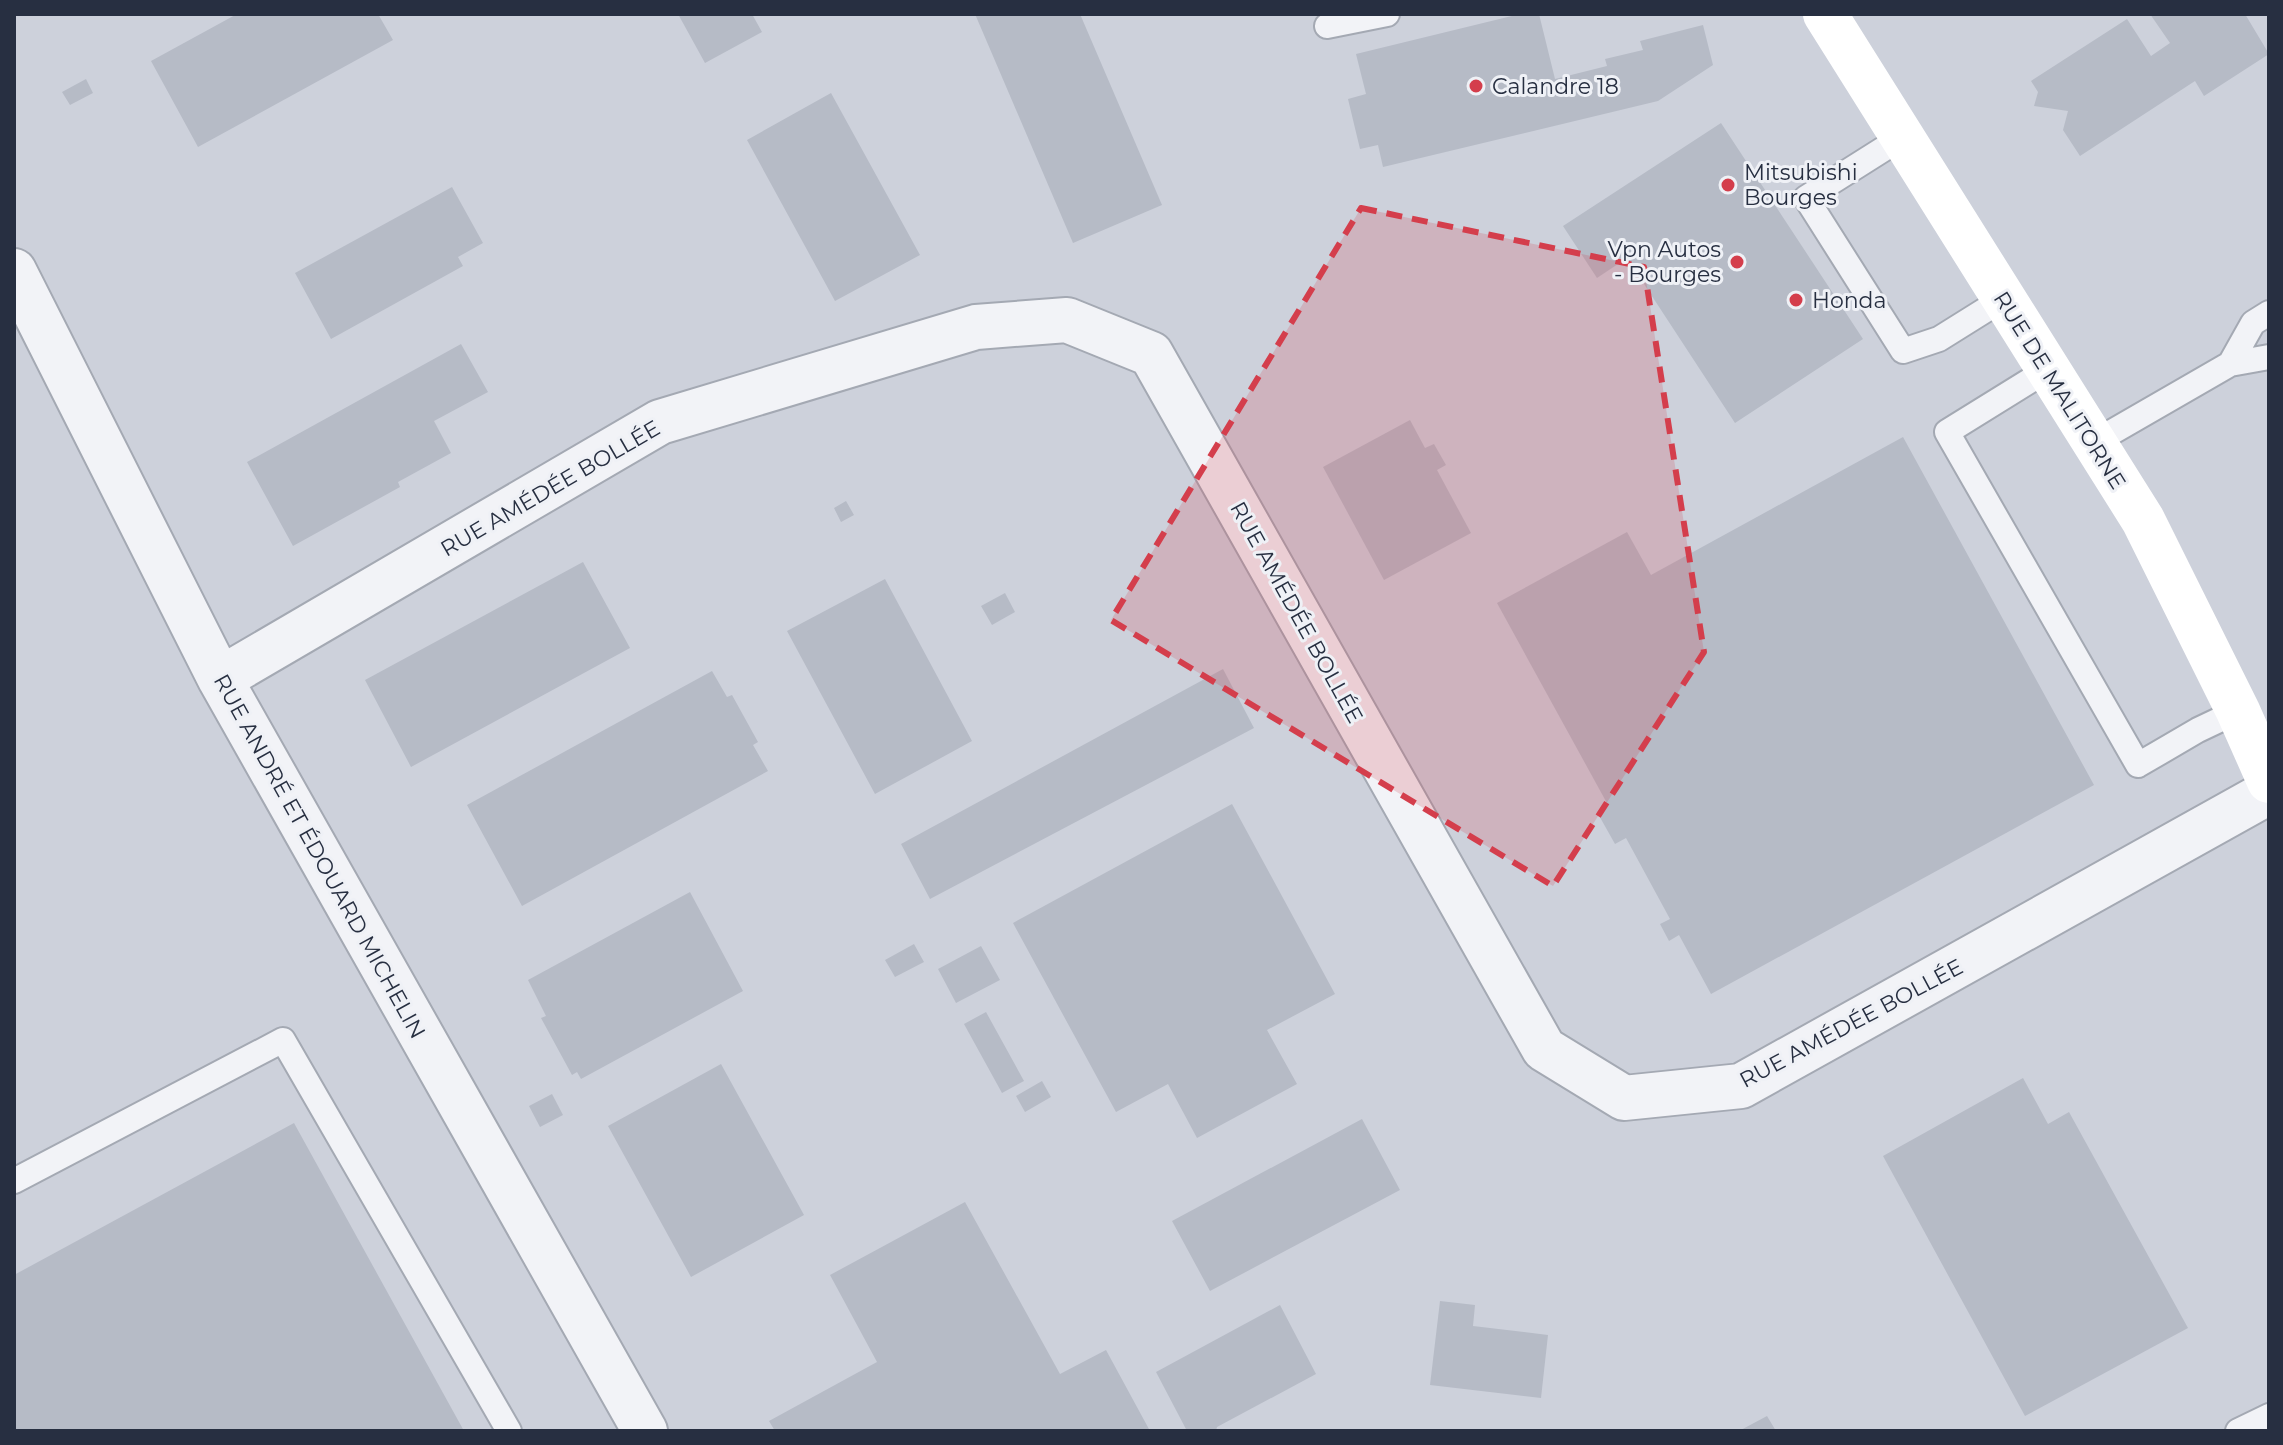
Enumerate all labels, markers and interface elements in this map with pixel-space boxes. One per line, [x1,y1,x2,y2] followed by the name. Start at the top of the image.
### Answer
[1492,73,1619,100] place label: Calandre 18
[1467,77,1485,95] marker: Calandre 18
[1744,159,1858,211] place label: Mitsubishi Bourges
[1719,176,1737,194] marker: Mitsubishi Bourges
[1607,236,1721,288] place label: Vpn Autos - Bourges
[1728,253,1746,271] marker: Vpn Autos - Bourges
[1988,286,2131,494] street label: RUE DE MALITORNE
[1812,287,1886,314] place label: Honda
[1787,291,1805,309] marker: Honda
[436,414,665,562] street label: RUE AMÉDÉE BOLLÉE
[1224,497,1369,728] street label: RUE AMÉDÉE BOLLÉE
[208,669,431,1043] street label: RUE ANDRÉ ET ÉDOUARD MICHELIN
[1735,953,1968,1094] street label: RUE AMÉDÉE BOLLÉE

